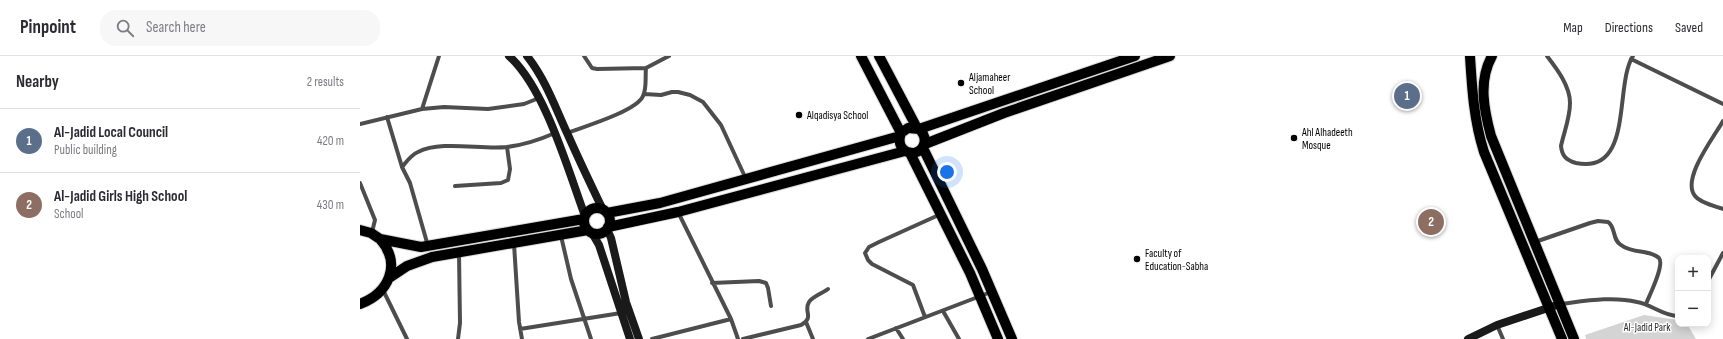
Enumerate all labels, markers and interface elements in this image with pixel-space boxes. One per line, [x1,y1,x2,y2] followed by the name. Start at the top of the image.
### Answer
[100,10,380,46] search box
[20,16,76,39] text: Pinpoint
[114,17,136,39] icon: search
[146,18,206,37] text: Search here
[1563,19,1583,36] text: Map
[1605,19,1653,36] text: Directions
[1675,19,1703,36] text: Saved
[968,71,1010,97] place label: Aljamaheer School
[16,72,59,92] text: Nearby
[307,74,344,90] text: 2 results
[956,78,966,88] marker: Aljamaheer School
[1394,81,1420,111] pin: 1
[806,109,868,122] place label: Alqadisya School
[794,110,804,120] marker: Alqadisya School
[54,123,168,142] text: Al-Jadid Local Council
[1301,126,1353,152] place label: Ahl Alhadeeth Mosque
[26,133,32,149] text: 1
[317,133,344,149] text: 420 m
[1289,133,1299,143] marker: Ahl Alhadeeth Mosque
[54,142,117,158] text: Public building
[937,162,957,182] your location
[54,187,187,206] text: Al-Jadid Girls High School
[26,197,32,213] text: 2
[317,197,344,213] text: 430 m
[54,206,84,222] text: School
[1418,207,1444,237] pin: 2
[1145,247,1208,273] place label: Faculty of Education-Sabha
[1132,254,1142,264] marker: Faculty of Education-Sabha
[1675,255,1711,327] map controls
[1675,255,1711,291] button: +
[1675,291,1711,327] button: −
[1623,321,1671,334] park label: Al-Jadid Park

